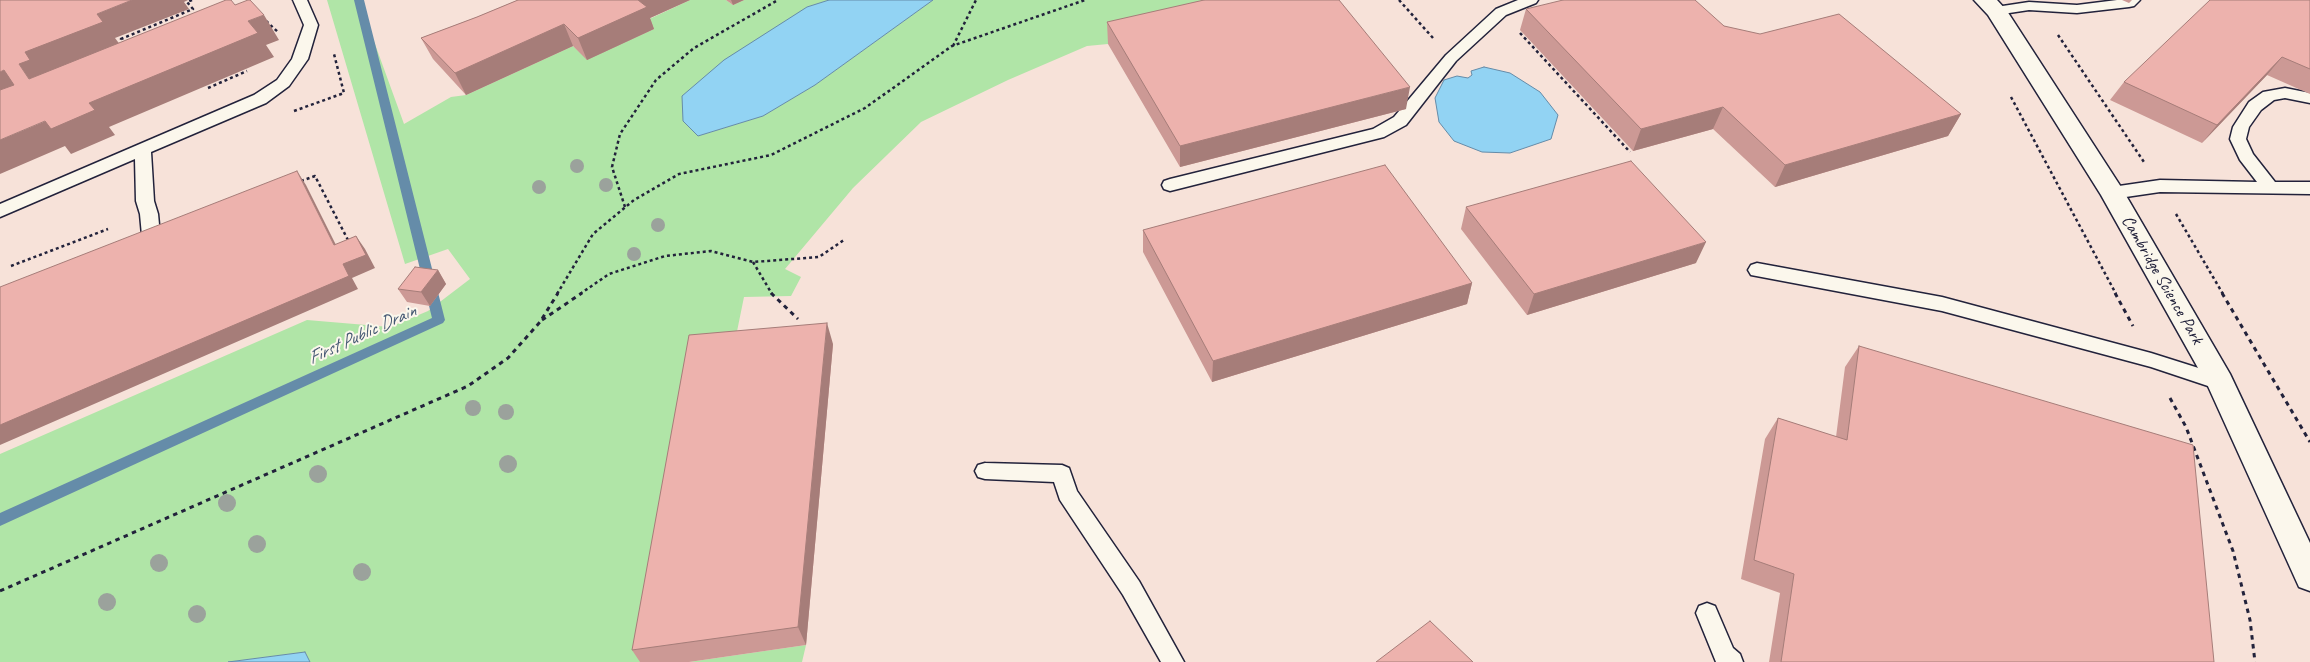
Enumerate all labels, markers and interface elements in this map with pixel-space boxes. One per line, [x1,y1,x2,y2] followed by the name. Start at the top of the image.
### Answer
[2116,212,2208,348] street label: Cambridge Science Park
[304,300,420,370] water label: First Public Drain

